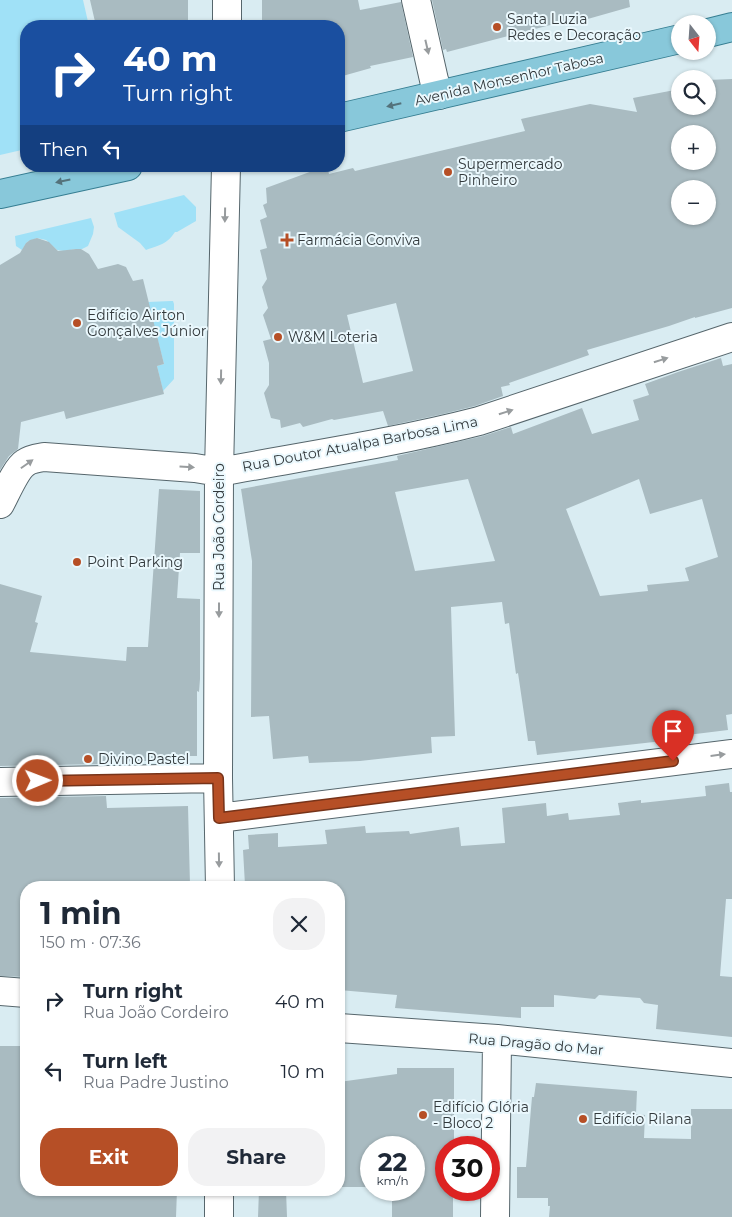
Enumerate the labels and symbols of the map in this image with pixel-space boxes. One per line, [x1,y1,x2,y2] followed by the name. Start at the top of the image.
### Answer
[507,10,641,44] place label: Santa Luzia Redes e Decoração
[671,15,716,60] north arrow
[491,21,503,33] marker: Santa Luzia Redes e Decoração
[423,40,431,55] one-way arrow
[413,48,605,110] street label: Avenida Monsenhor Tabosa
[386,101,401,109] one-way arrow
[458,155,563,189] place label: Supermercado Pinheiro
[442,166,454,178] marker: Supermercado Pinheiro
[54,177,70,185] one-way arrow
[221,207,229,223] one-way arrow
[297,231,421,249] place label: Farmácia Conviva
[281,234,293,246] marker: Farmácia Conviva
[87,306,207,340] place label: Edifício Airton Gonçalves Júnior
[71,317,83,329] marker: Edifício Airton Gonçalves Júnior
[288,328,378,346] place label: W&M Loteria
[272,331,284,343] marker: W&M Loteria
[653,356,668,364] one-way arrow
[217,370,225,386] one-way arrow
[499,407,514,415] one-way arrow
[241,412,479,476] street label: Rua Doutor Atualpa Barbosa Lima
[20,459,33,469] one-way arrow
[210,463,228,591] street label: Rua João Cordeiro
[179,464,195,472] one-way arrow
[87,553,183,571] place label: Point Parking
[71,556,83,568] marker: Point Parking
[215,602,223,618] one-way arrow
[652,710,694,761] pin
[98,750,189,768] place label: Divino Pastel
[711,751,727,759] one-way arrow
[82,753,94,765] marker: Divino Pastel
[11,754,63,806] position arrow
[216,852,224,868] one-way arrow
[468,1029,605,1059] street label: Rua Dragão do Mar
[433,1098,529,1132] place label: Edifício Glória - Bloco 2
[417,1109,429,1121] marker: Edifício Glória - Bloco 2
[593,1110,692,1128] place label: Edifício Rilana
[577,1113,589,1125] marker: Edifício Rilana
[435,1136,500,1201] speed limit sign: 30

